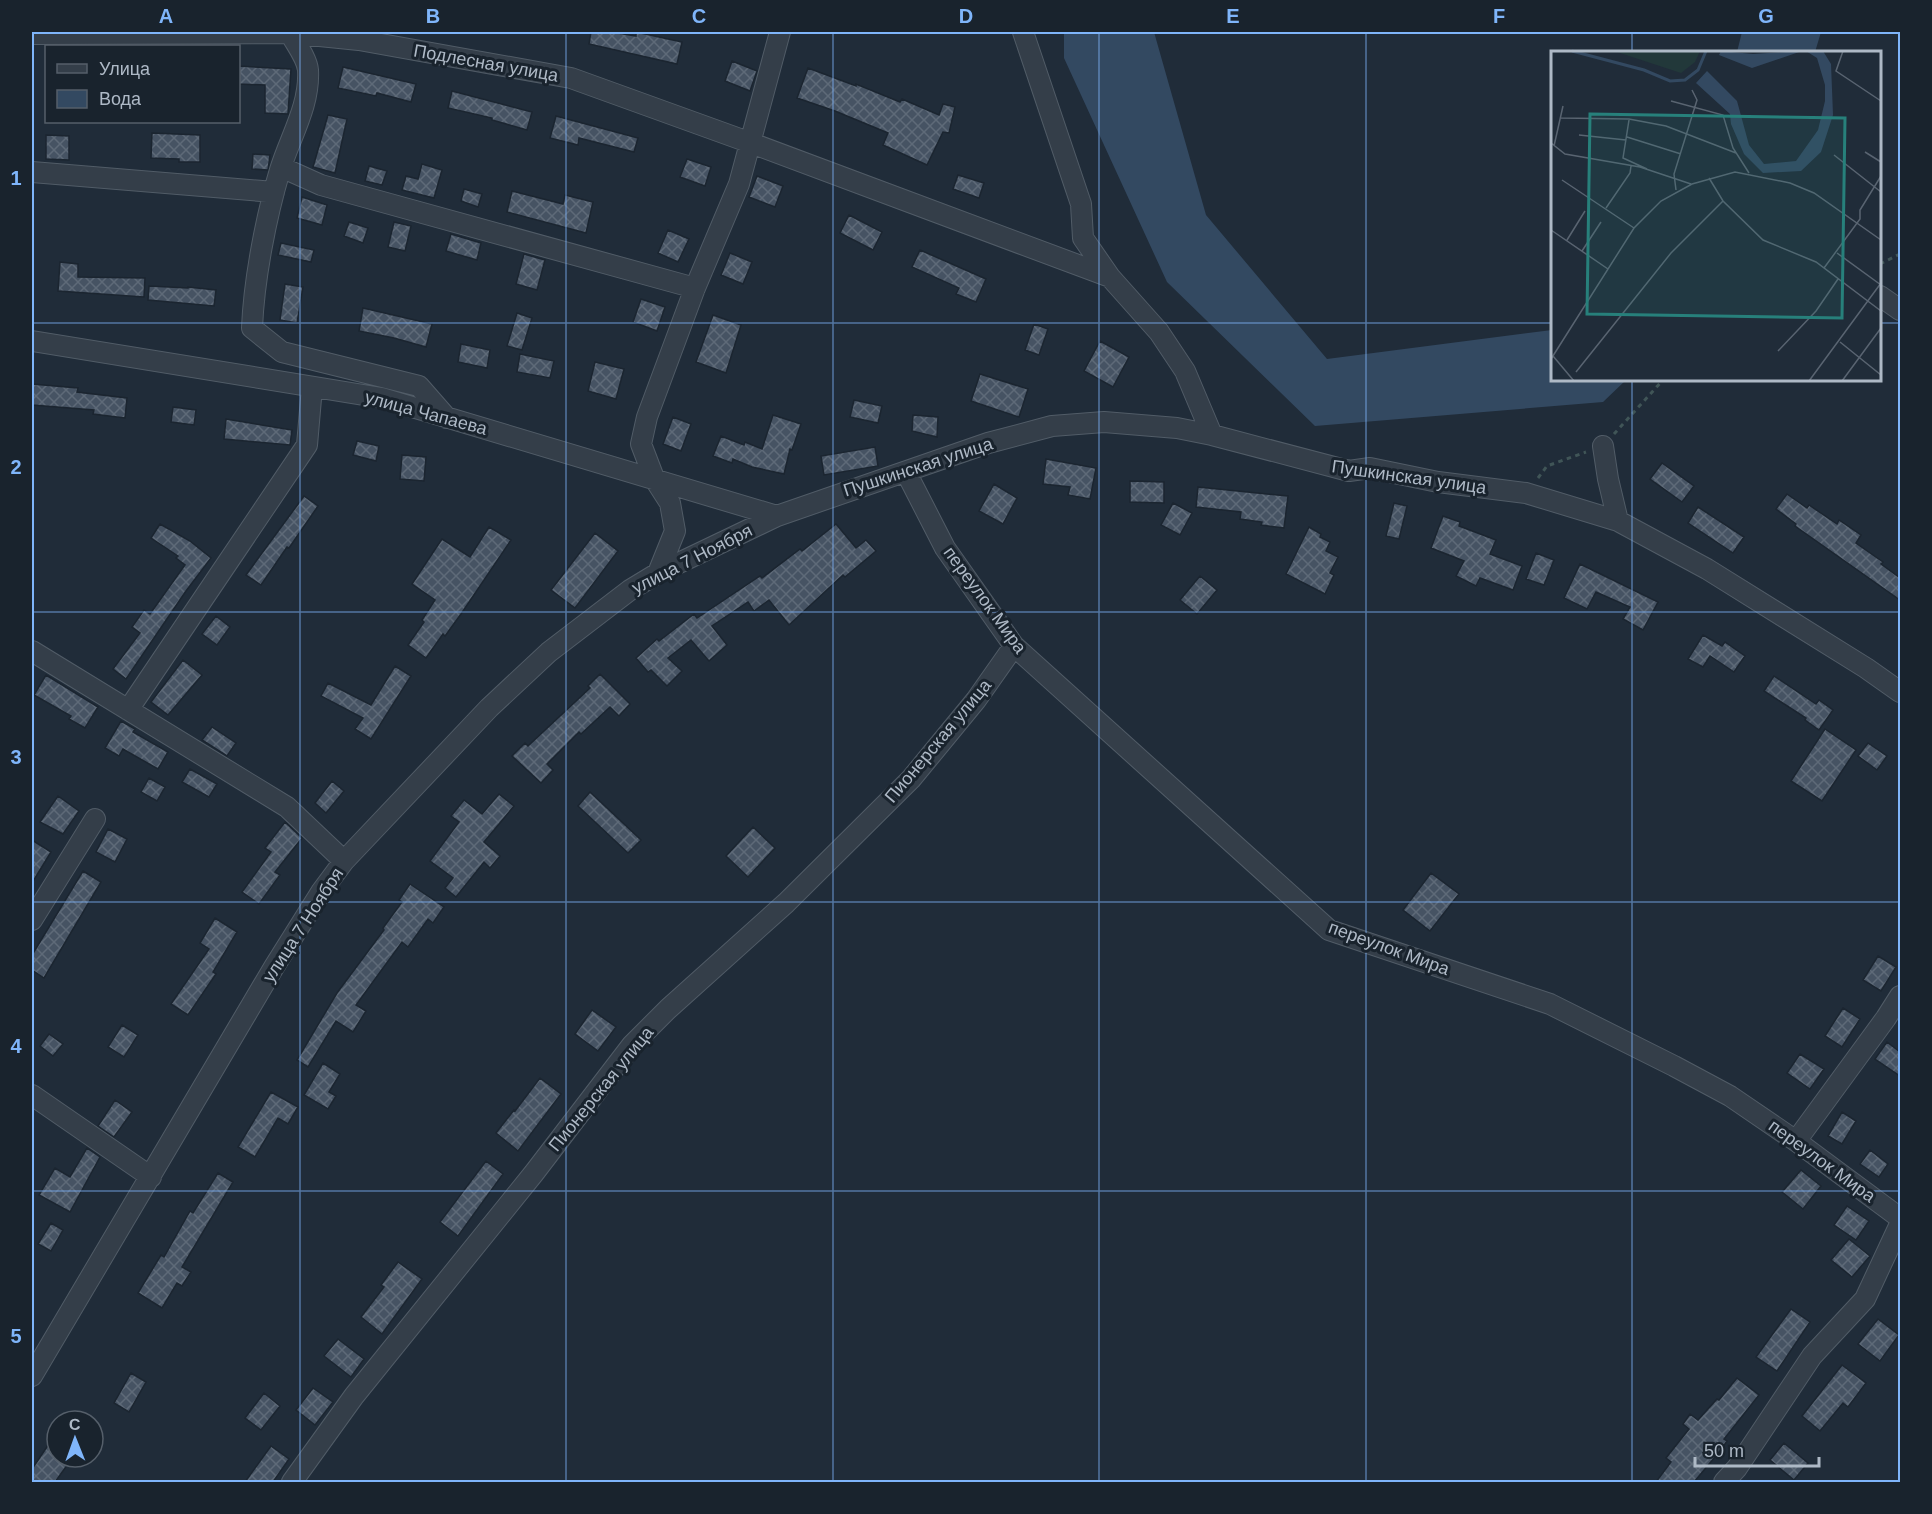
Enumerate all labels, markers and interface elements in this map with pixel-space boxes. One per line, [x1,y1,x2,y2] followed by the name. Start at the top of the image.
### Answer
[159,5,173,27] text: A
[426,5,440,27] text: B
[692,5,706,27] text: C
[959,5,973,27] text: D
[1226,5,1240,27] text: E
[1493,5,1505,27] text: F
[1758,5,1774,27] text: G
[412,40,561,86] street label: Подлесная улица
[45,45,240,123] legend
[1551,51,1881,381] inset map
[99,59,151,79] text: Улица
[99,89,142,109] text: Вода
[10,167,22,189] text: 1
[363,387,490,439] street label: улица Чапаева
[841,433,996,501] street label: Пушкинская улица
[10,456,22,478] text: 2
[1330,456,1488,498] street label: Пушкинская улица
[629,520,755,598] street label: улица 7 Ноября
[940,543,1031,658] street label: переулок Мира
[881,675,996,807] street label: Пионерская улица
[10,746,22,768] text: 3
[259,864,347,986] street label: улица 7 Ноября
[1326,917,1453,979] street label: переулок Мира
[545,1022,658,1155] street label: Пионерская улица
[10,1035,22,1057] text: 4
[1765,1116,1880,1207] street label: переулок Мира
[10,1325,22,1347] text: 5
[45,1409,105,1469] north arrow
[69,1416,81,1433] text: С
[1695,1430,1820,1468] scale bar
[1704,1441,1744,1461] text: 50 m

